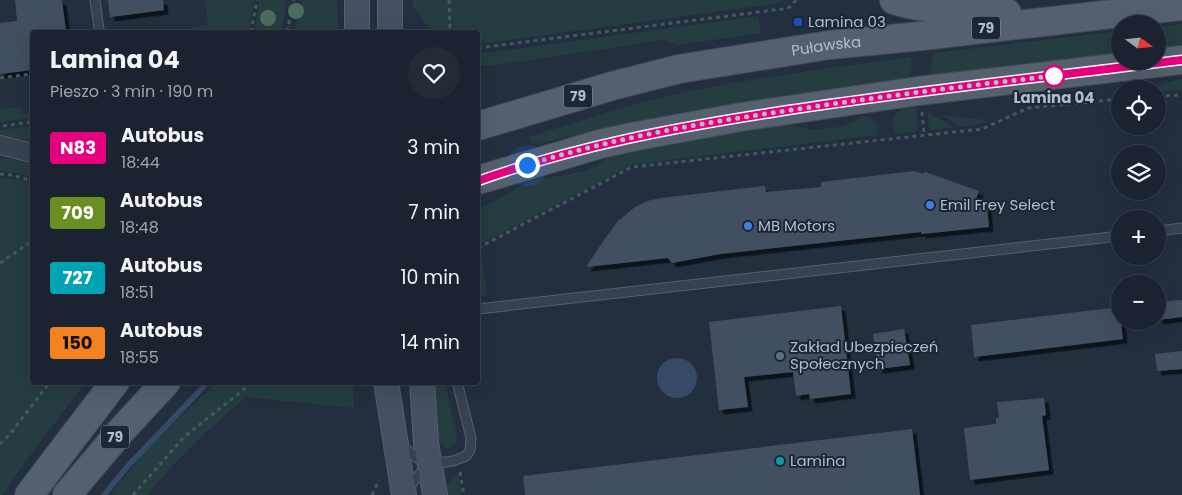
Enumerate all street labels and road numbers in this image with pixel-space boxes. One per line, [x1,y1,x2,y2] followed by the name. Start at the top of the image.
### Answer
[972,16,1000,40] road number: 79
[790,31,862,61] street label: Puławska
[564,84,592,108] road number: 79
[101,426,129,448] road number: 79

